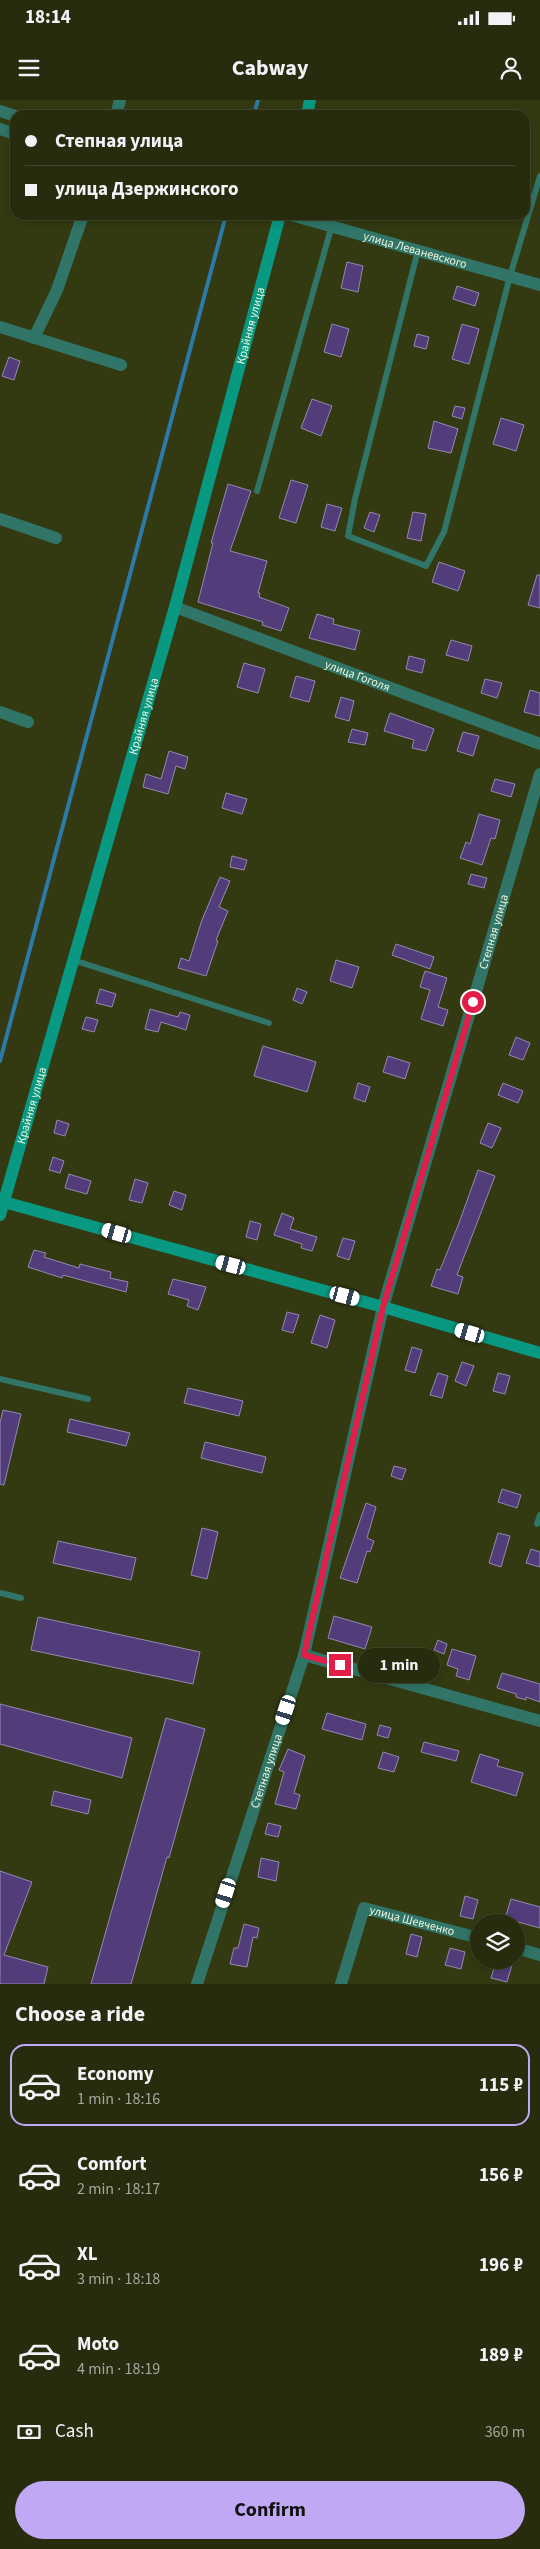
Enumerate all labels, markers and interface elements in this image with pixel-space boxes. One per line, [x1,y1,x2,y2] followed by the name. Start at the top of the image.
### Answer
[25,4,71,31] text: 18:14
[232,52,308,84] text: Cabway
[15,54,43,82] icon: menu
[497,54,525,82] icon: person
[55,128,183,155] text: Степная улица
[55,176,238,203] text: улица Дзержинского
[361,227,469,273] street label: улица Леваневского
[232,285,269,366] street label: Крайняя улица
[322,656,393,696] street label: улица Гоголя
[124,676,163,757] street label: Крайняя улица
[474,892,513,971] street label: Степная улица
[462,991,484,1013] route start
[12,1065,51,1146] street label: Крайняя улица
[100,1222,133,1244] car
[214,1254,247,1276] car
[328,1285,361,1307] car
[453,1322,486,1344] car
[358,1648,440,1682] callout: 1 min
[329,1654,351,1676] route end
[380,1654,418,1676] text: 1 min
[274,1693,297,1727] car
[246,1732,286,1810] street label: Степная улица
[214,1876,237,1910] car
[368,1901,456,1940] street label: улица Шевченко
[470,1914,525,1969] map controls
[470,1914,525,1969] button: layers
[15,1998,145,2030] text: Choose a ride
[77,2061,154,2088] text: Economy
[17,2063,62,2108] icon: car
[479,2072,523,2099] text: 115 ₽
[77,2088,160,2110] text: 1 min · 18:16
[77,2151,147,2178] text: Comfort
[17,2153,62,2198] icon: car
[479,2162,523,2189] text: 156 ₽
[77,2178,160,2200] text: 2 min · 18:17
[77,2241,98,2268] text: XL
[17,2243,62,2288] icon: car
[479,2252,523,2279] text: 196 ₽
[77,2268,160,2290] text: 3 min · 18:18
[77,2331,119,2358] text: Moto
[17,2333,62,2378] icon: car
[479,2342,523,2369] text: 189 ₽
[77,2358,160,2380] text: 4 min · 18:19
[15,2418,43,2446] icon: cash
[55,2418,94,2445] text: Cash
[485,2421,525,2443] text: 360 m
[15,2481,525,2539] button: Confirm

